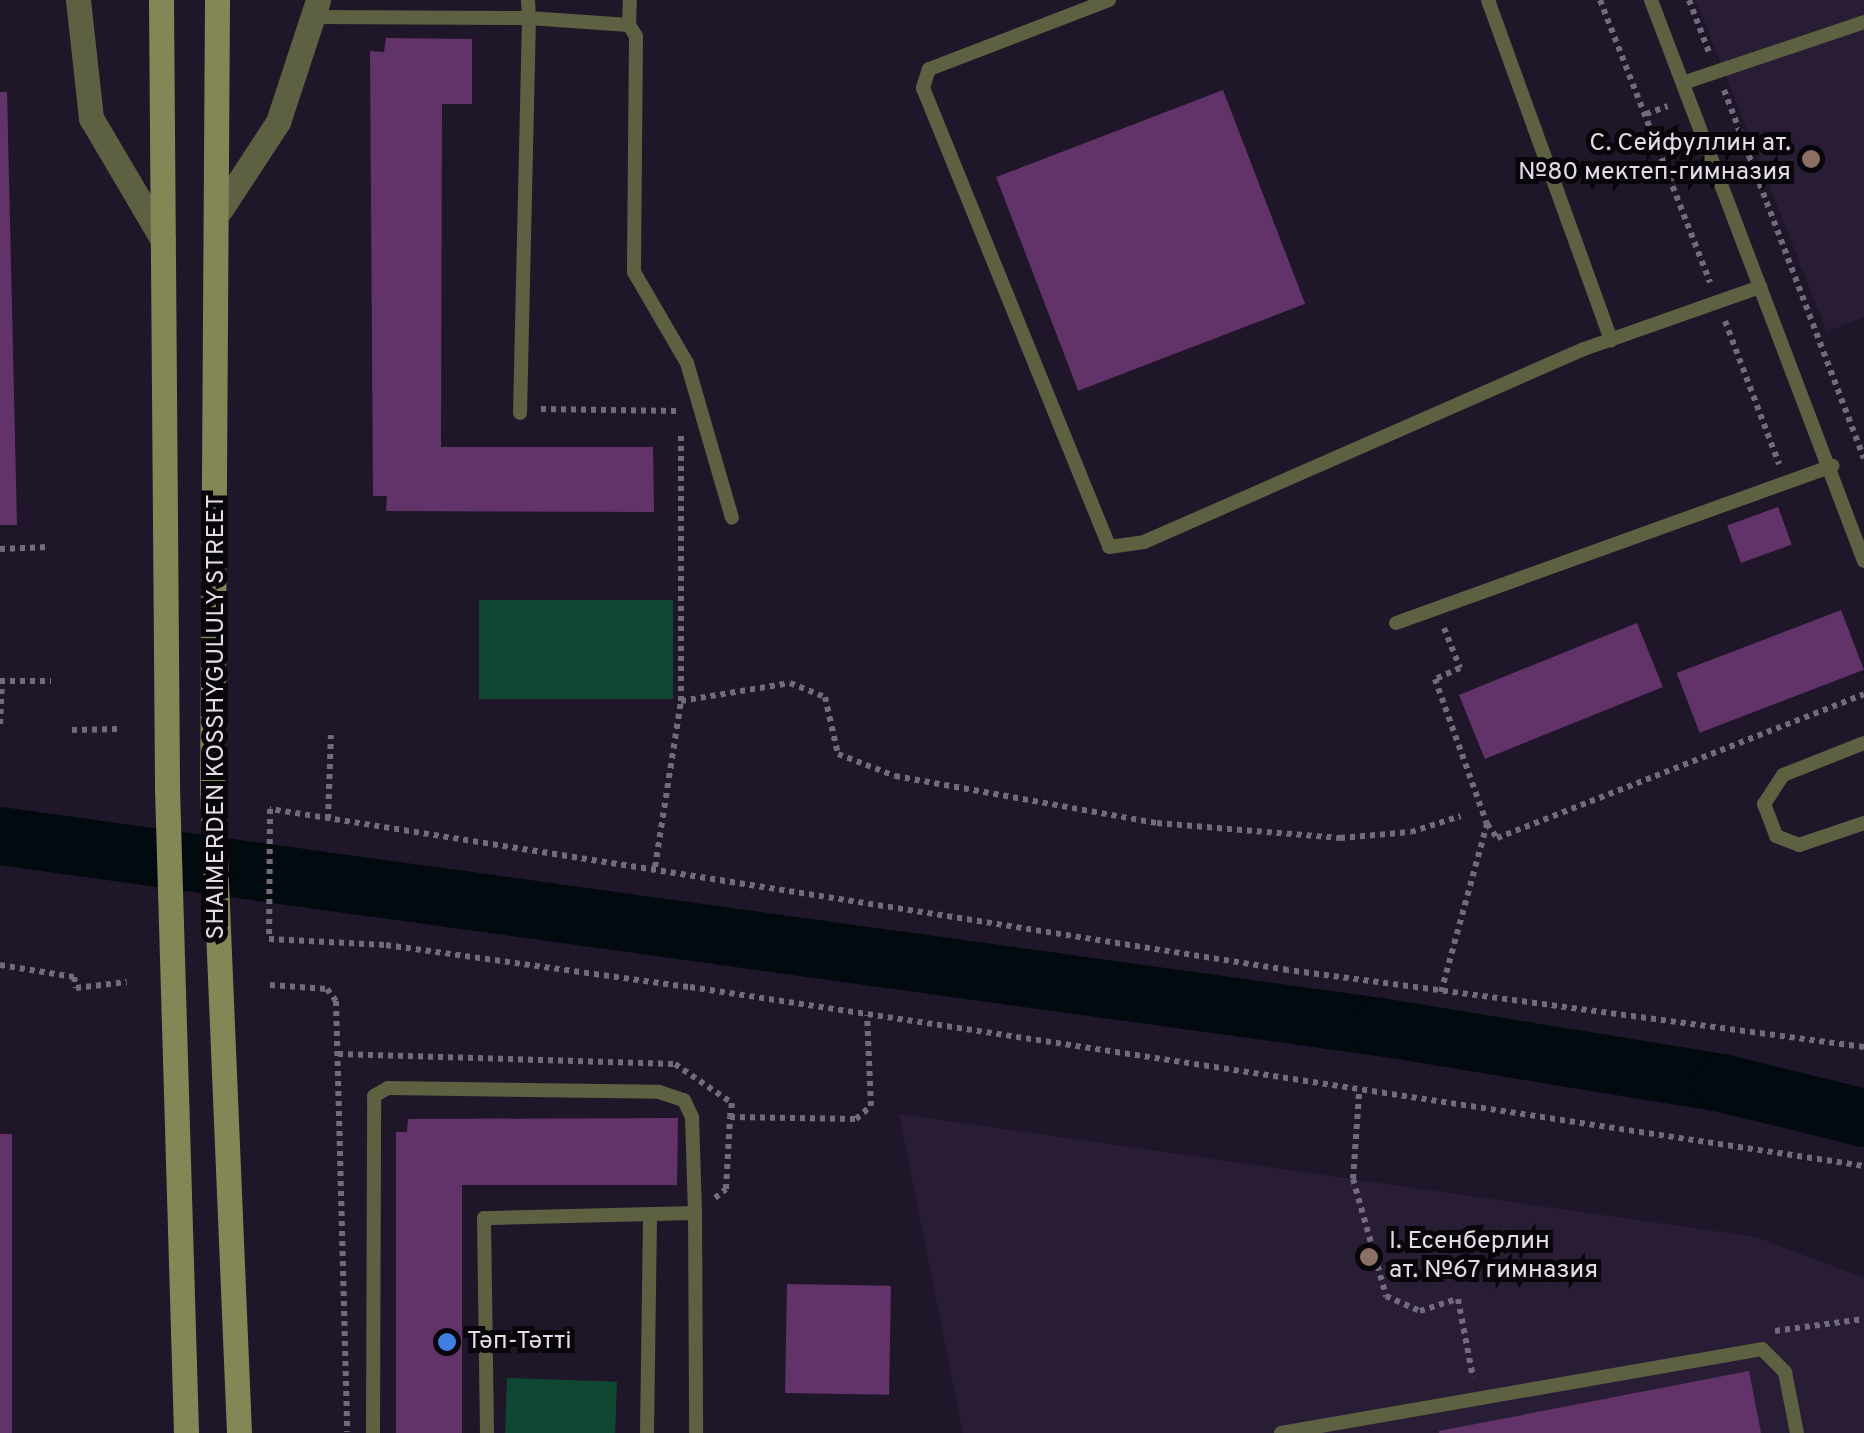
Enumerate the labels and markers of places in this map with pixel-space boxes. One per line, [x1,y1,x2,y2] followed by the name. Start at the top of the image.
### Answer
[1518,130,1791,189] place label: С. Сейфуллин ат. №80 мектеп-гимназия
[1800,148,1822,170] marker: С. Сейфуллин ат. №80 мектеп-гимназия
[1389,1228,1599,1287] place label: І. Есенберлин ат. №67 гимназия
[1358,1246,1380,1268] marker: І. Есенберлин ат. №67 гимназия
[467,1327,572,1357] place label: Тәп-Тәтті
[436,1331,458,1353] marker: Тәп-Тәтті

